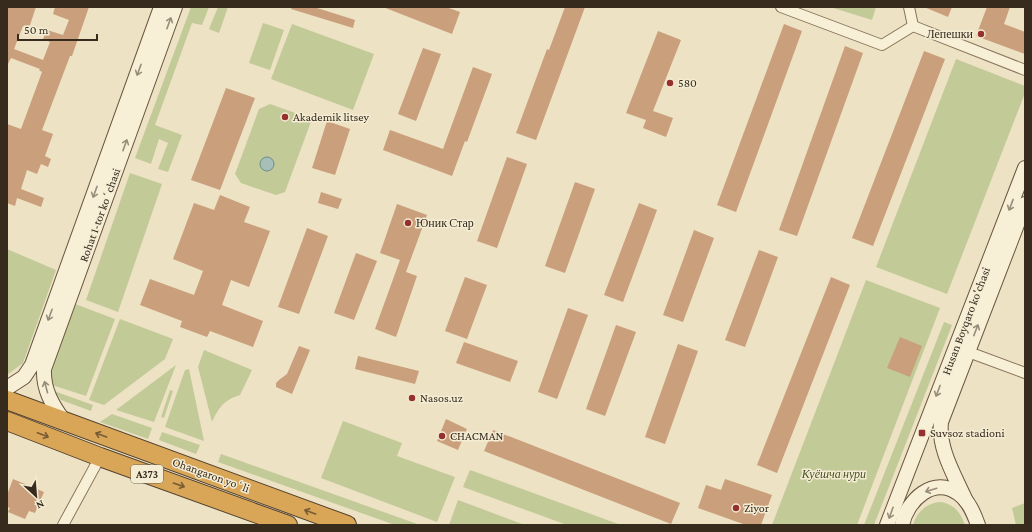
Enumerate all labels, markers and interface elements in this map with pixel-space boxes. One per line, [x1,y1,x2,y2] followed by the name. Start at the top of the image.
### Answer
[18,16,97,42] scale bar
[165,17,173,29] one-way arrow
[24,23,49,37] text: 50 m
[926,27,974,41] place label: Лепешки
[976,29,986,39] marker: Лепешки
[134,64,142,76] one-way arrow
[678,76,697,90] place label: 580
[665,78,675,88] marker: 580
[293,110,370,124] place label: Akademik litsey
[280,112,290,122] marker: Akademik litsey
[121,140,129,152] one-way arrow
[77,166,123,264] street label: Rohat 1-tor koʻchasi
[90,186,98,198] one-way arrow
[1006,198,1014,210] one-way arrow
[416,216,474,230] place label: Юник Стар
[403,218,413,228] marker: Юник Стар
[939,265,993,377] street label: Husan Boyqaro ko'chasi
[46,308,54,320] one-way arrow
[973,325,981,337] one-way arrow
[41,380,49,393] one-way arrow
[934,385,942,397] one-way arrow
[420,391,463,405] place label: Nasos.uz
[407,393,417,403] marker: Nasos.uz
[930,426,1005,440] place label: Suvsoz stadioni
[917,428,927,438] marker: Suvsoz stadioni
[450,429,504,443] place label: CHACMAN
[95,430,107,438] one-way arrow
[437,431,447,441] marker: CHACMAN
[37,432,49,440] one-way arrow
[170,455,252,495] street label: Ohangaron yoʻli
[131,465,163,483] road number: A373
[801,467,866,481] park label: Куёшча нури
[16,476,56,516] north arrow
[172,481,184,489] one-way arrow
[925,487,938,494] one-way arrow
[34,498,46,512] text: N
[744,501,770,515] place label: Ziyor
[731,503,741,513] marker: Ziyor
[887,506,895,518] one-way arrow
[304,507,316,515] one-way arrow

